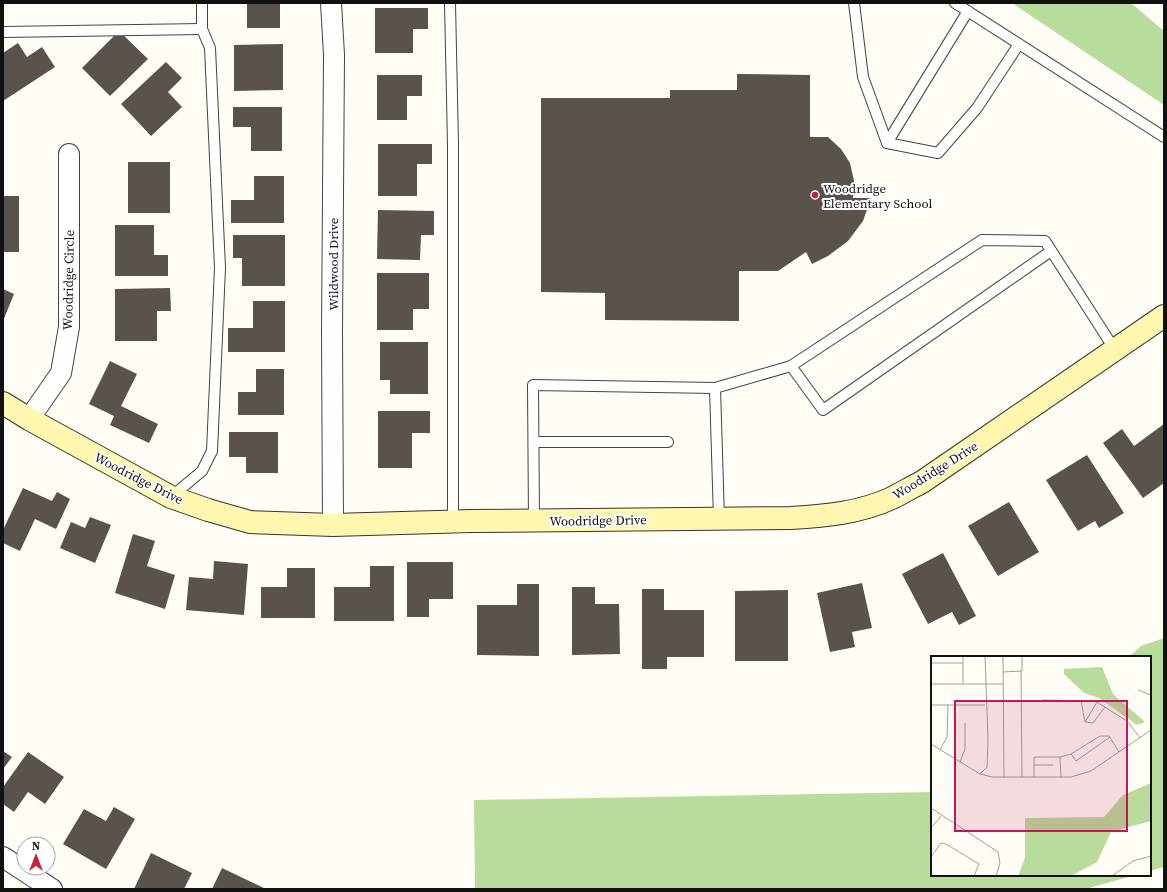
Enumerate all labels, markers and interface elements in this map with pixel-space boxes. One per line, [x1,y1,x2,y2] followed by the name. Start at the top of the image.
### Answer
[823,180,932,212] place label: Woodridge Elementary School
[810,190,820,200] marker: Woodridge Elementary School
[325,217,342,310] street label: Wildwood Drive
[59,229,78,330] street label: Woodridge Circle
[889,437,981,503] street label: Woodridge Drive
[91,449,186,508] street label: Woodridge Drive
[549,511,647,530] street label: Woodridge Drive
[931,656,1151,876] inset map
[16,836,56,876] north arrow
[32,839,40,854] text: N

